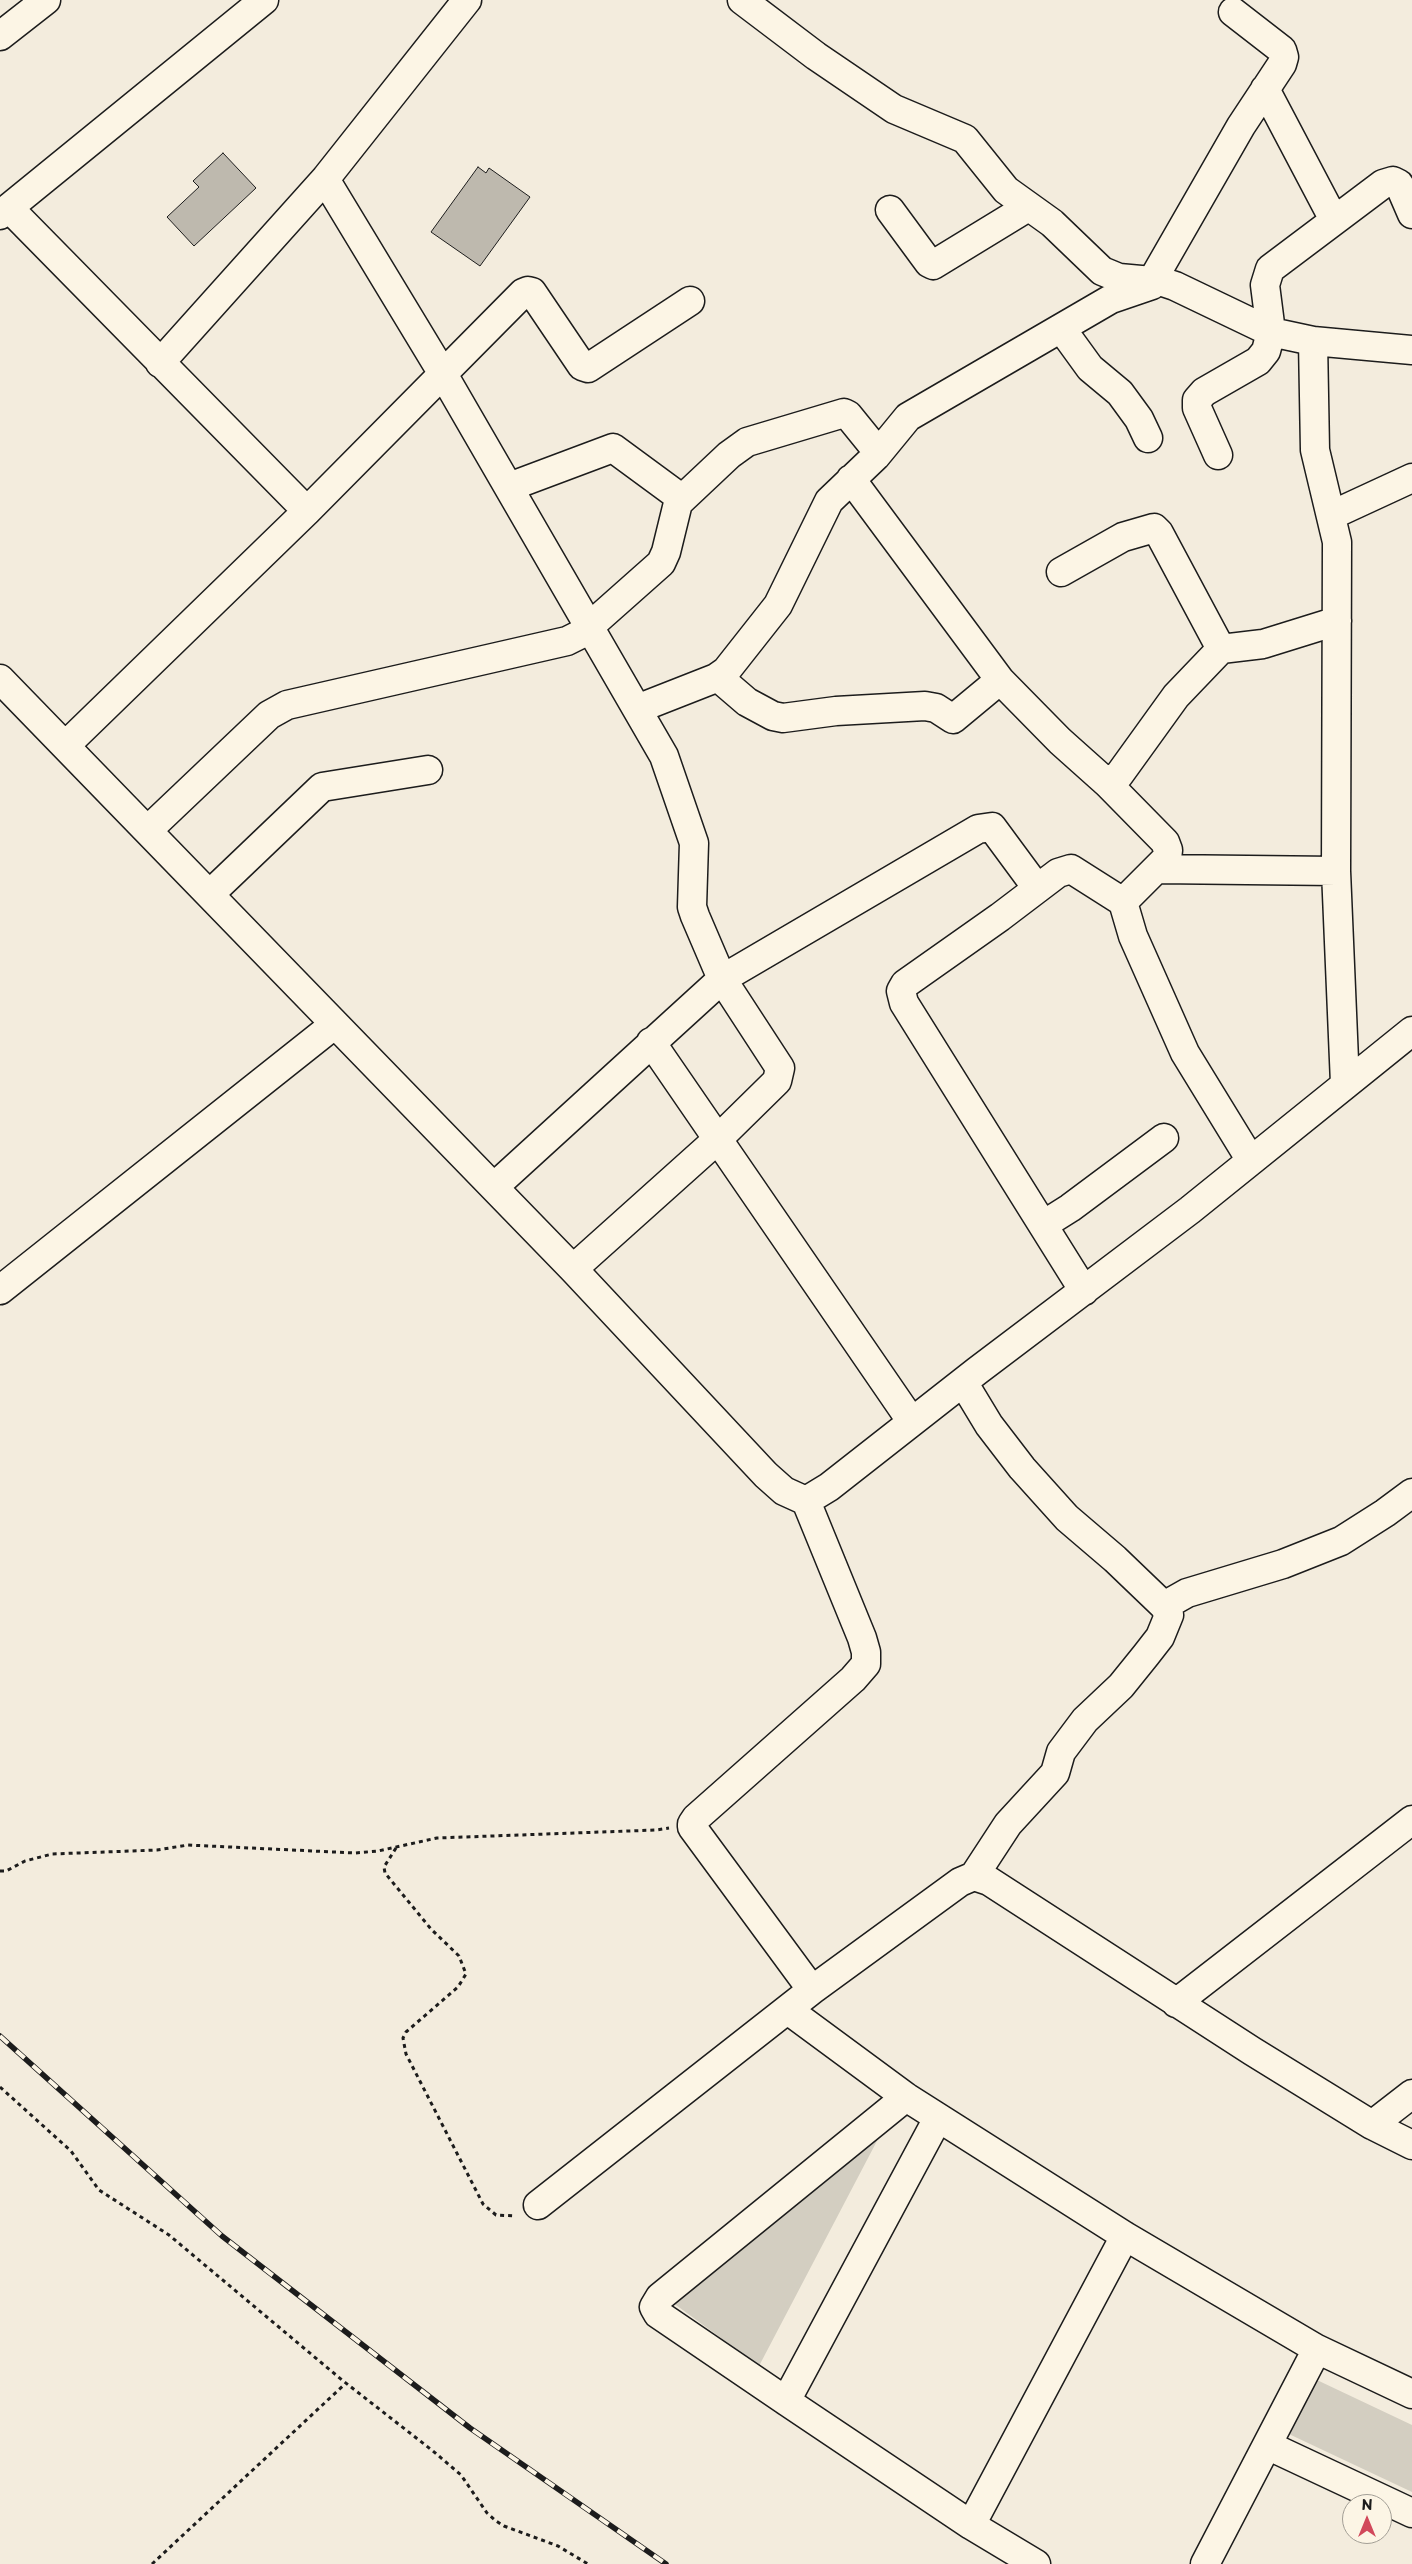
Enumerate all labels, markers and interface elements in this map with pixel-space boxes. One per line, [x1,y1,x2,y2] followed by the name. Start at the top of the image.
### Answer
[1342,2494,1392,2544] north arrow
[1361,2494,1373,2515] text: N

